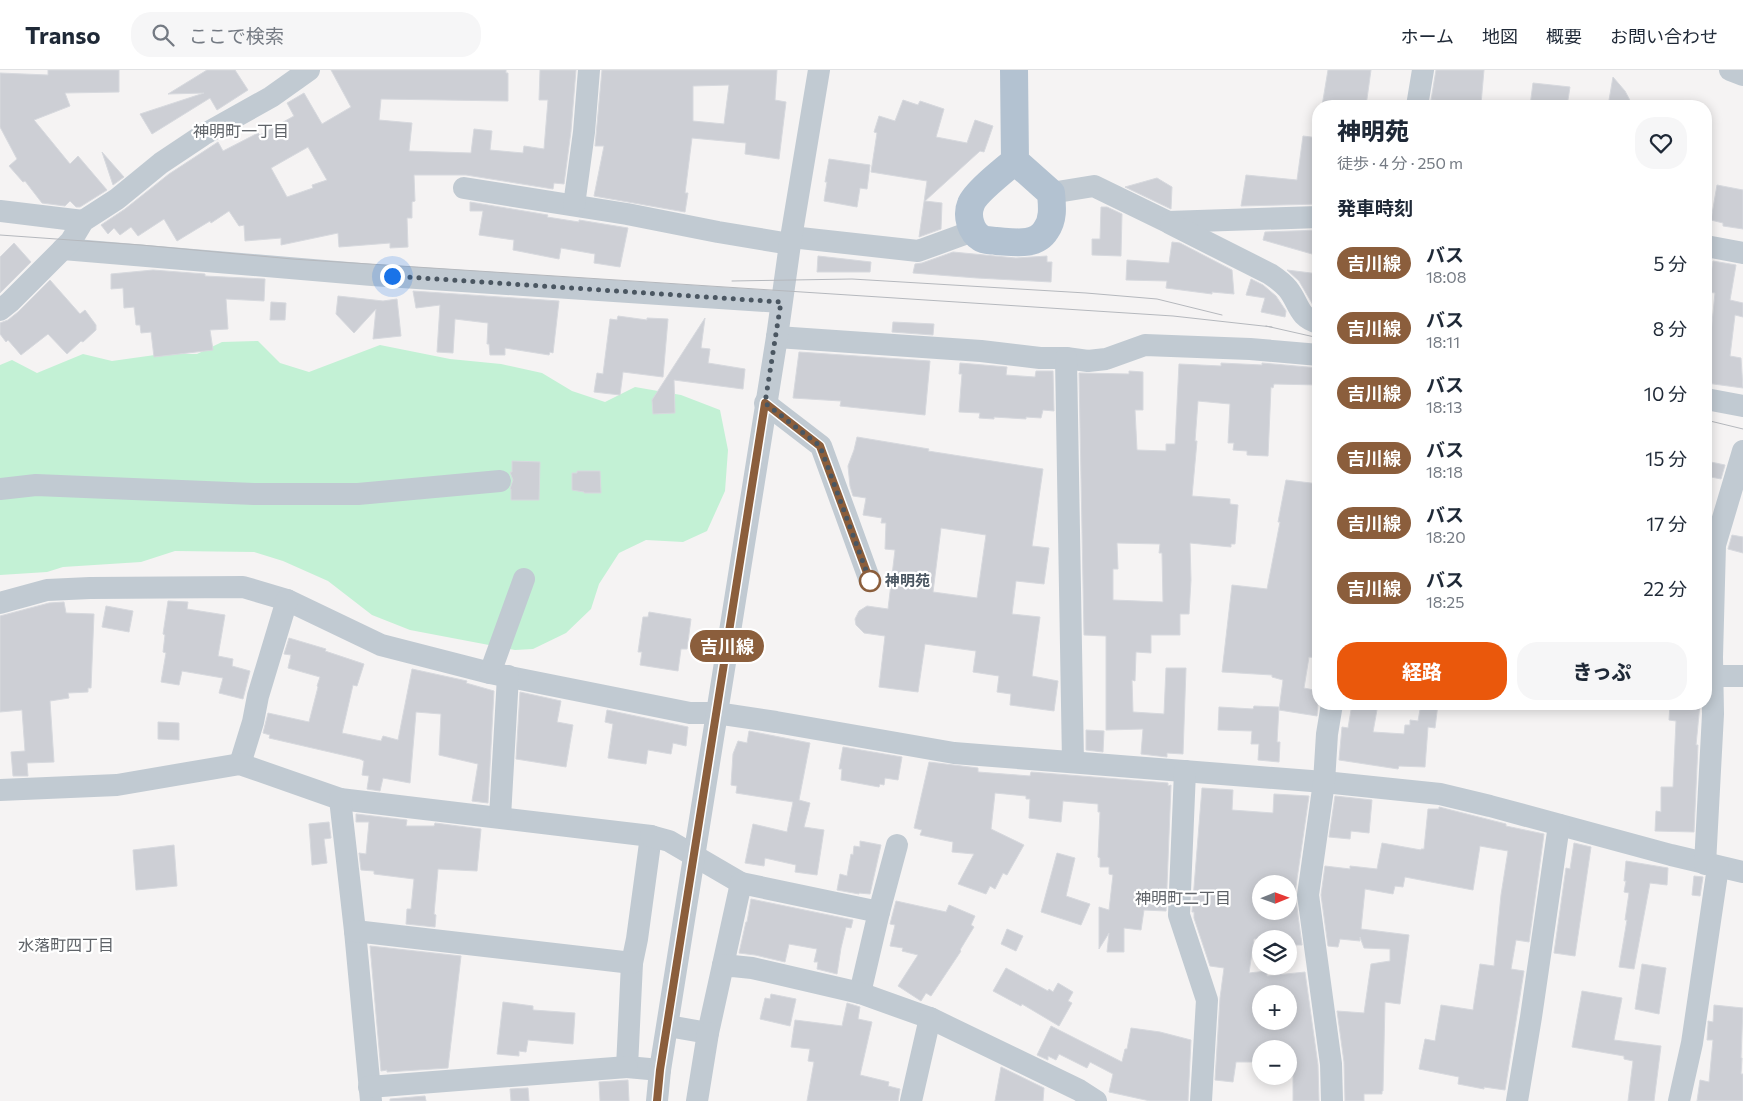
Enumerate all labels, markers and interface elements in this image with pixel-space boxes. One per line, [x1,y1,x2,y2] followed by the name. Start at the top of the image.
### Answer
[131,12,481,57] search box
[25,20,101,49] text: Transo
[149,21,177,49] icon: search
[189,24,284,47] text: ここで検索
[1401,25,1454,47] text: ホーム
[1482,25,1518,47] text: 地図
[1546,25,1582,47] text: 概要
[1610,25,1718,47] text: お問い合わせ
[1337,116,1409,145] text: 神明苑
[1635,117,1687,169] button: heart
[193,121,289,140] district label: 神明町一丁目
[1337,153,1463,172] text: 徒歩 · 4 分 · 250 m
[1337,196,1413,219] text: 発車時刻
[1426,243,1464,266] text: バス
[1347,252,1401,274] text: 吉川線
[1653,252,1687,275] text: 5 分
[380,264,405,289] your location
[1426,267,1466,286] text: 18:08
[1426,308,1464,331] text: バス
[1347,317,1401,339] text: 吉川線
[1653,317,1687,340] text: 8 分
[1426,332,1460,351] text: 18:11
[1426,373,1464,396] text: バス
[1347,382,1401,404] text: 吉川線
[1644,382,1687,405] text: 10 分
[1426,397,1462,416] text: 18:13
[1426,438,1464,461] text: バス
[1347,447,1401,469] text: 吉川線
[1645,447,1687,470] text: 15 分
[1426,462,1463,481] text: 18:18
[1426,503,1464,526] text: バス
[1347,512,1401,534] text: 吉川線
[1646,512,1687,535] text: 17 分
[1426,527,1466,546] text: 18:20
[1426,568,1464,591] text: バス
[859,570,881,592] marker: 神明苑
[884,571,930,589] place label: 神明苑
[1347,577,1401,599] text: 吉川線
[1643,577,1687,600] text: 22 分
[1426,592,1464,611] text: 18:25
[698,630,756,662] line badge: 吉川線
[700,635,754,657] text: 吉川線
[1337,642,1507,700] button: 経路
[1517,642,1687,700] button: きっぷ
[1252,875,1298,920] north arrow
[1252,875,1297,1085] map controls
[1135,888,1231,907] district label: 神明町二丁目
[1252,930,1297,975] button: layers
[18,935,114,954] district label: 水落町四丁目
[1252,985,1297,1030] button: +
[1252,1040,1297,1085] button: −

